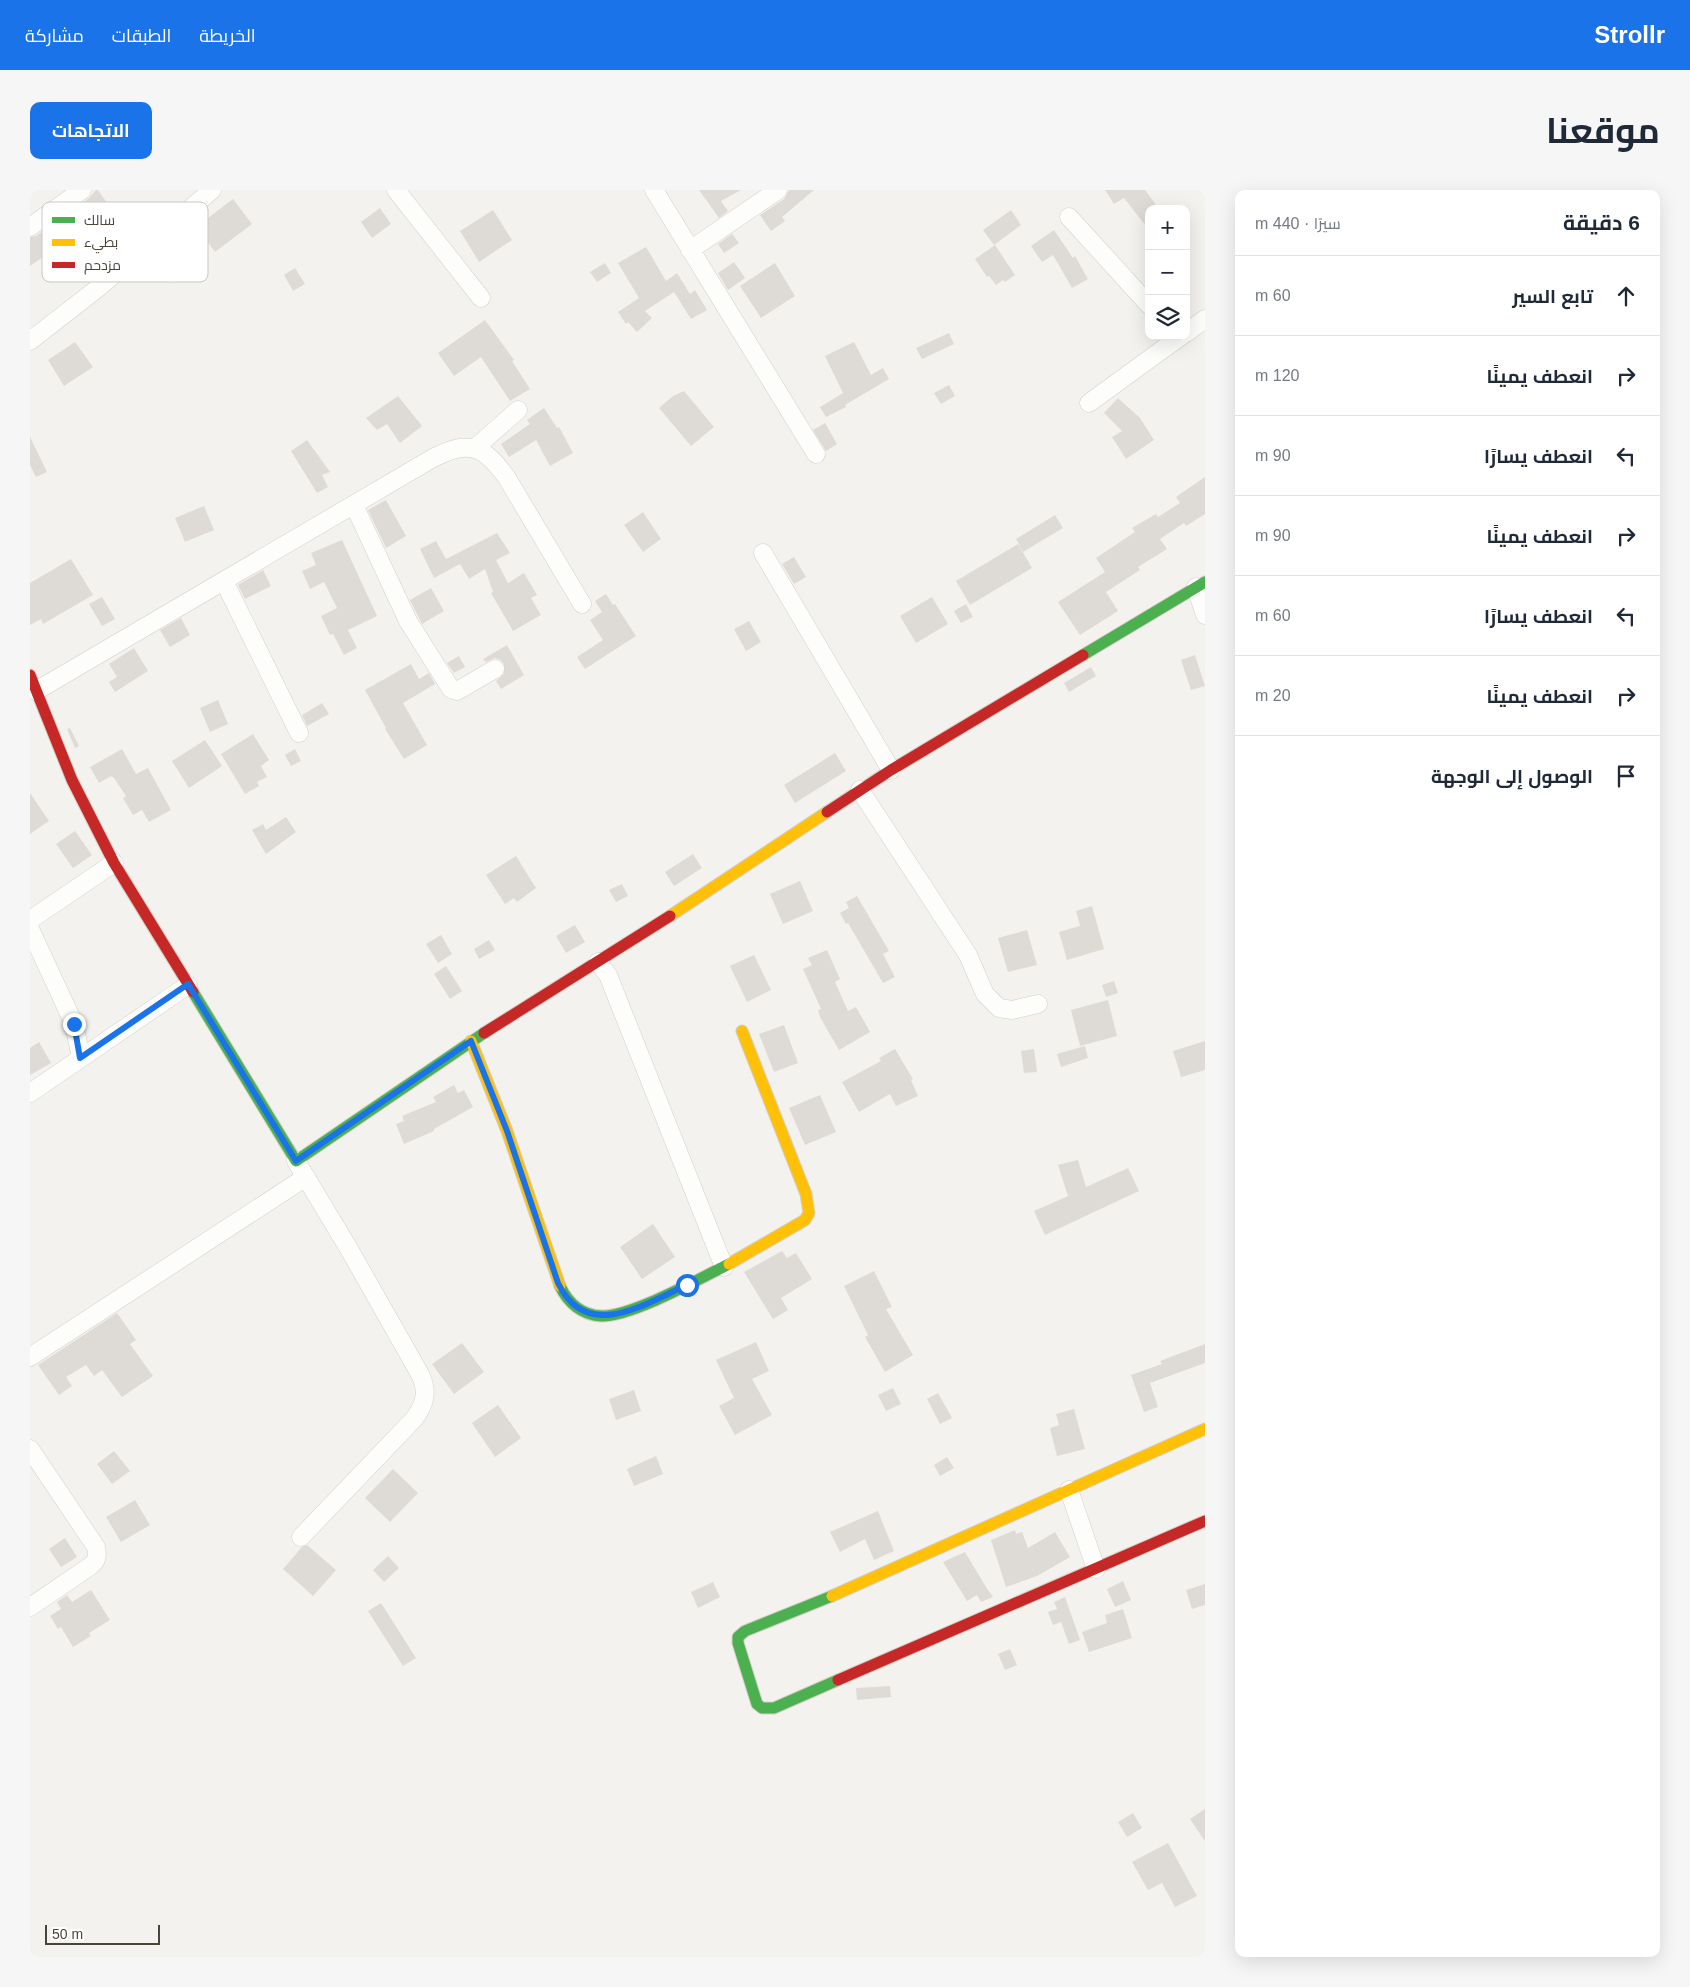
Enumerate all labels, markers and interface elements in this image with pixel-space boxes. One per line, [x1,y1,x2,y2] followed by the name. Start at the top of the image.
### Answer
[1594,21,1665,48] text: Strollr
[25,26,84,46] text: مشاركة
[112,26,171,46] text: الطبقات
[199,26,256,46] text: الخريطة
[30,102,152,159] button: الاتجاهات
[1546,111,1660,150] text: موقعنا
[42,202,208,282] legend
[1145,205,1190,340] map controls
[1145,205,1190,250] button: +
[1563,211,1640,234] text: 6 دقيقة
[84,212,115,228] text: سالك
[1255,215,1341,232] text: سيرًا · 440 m
[84,234,118,254] text: بطيء
[1145,250,1190,295] button: −
[84,257,121,275] text: مزدحم
[1612,282,1640,310] icon: ahead
[1512,286,1593,307] text: تابع السير
[1255,287,1291,304] text: 60 m
[1145,295,1190,340] button: layers
[1612,362,1640,390] icon: right
[1486,366,1593,387] text: انعطف يمينًا
[1255,367,1299,384] text: 120 m
[1612,442,1640,470] icon: left
[1484,446,1593,467] text: انعطف يسارًا
[1255,447,1291,464] text: 90 m
[1612,522,1640,550] icon: right
[1486,526,1593,547] text: انعطف يمينًا
[1255,527,1291,544] text: 90 m
[1612,602,1640,630] icon: left
[1484,606,1593,627] text: انعطف يسارًا
[1255,607,1291,624] text: 60 m
[1612,682,1640,710] icon: right
[1486,686,1593,707] text: انعطف يمينًا
[1255,687,1291,704] text: 20 m
[1612,762,1640,790] icon: arrive
[1431,766,1593,787] text: الوصول إلى الوجهة
[63,1013,86,1036] route end
[676,1274,699,1297] route start
[45,1922,160,1945] scale bar
[52,1926,83,1942] text: 50 m

